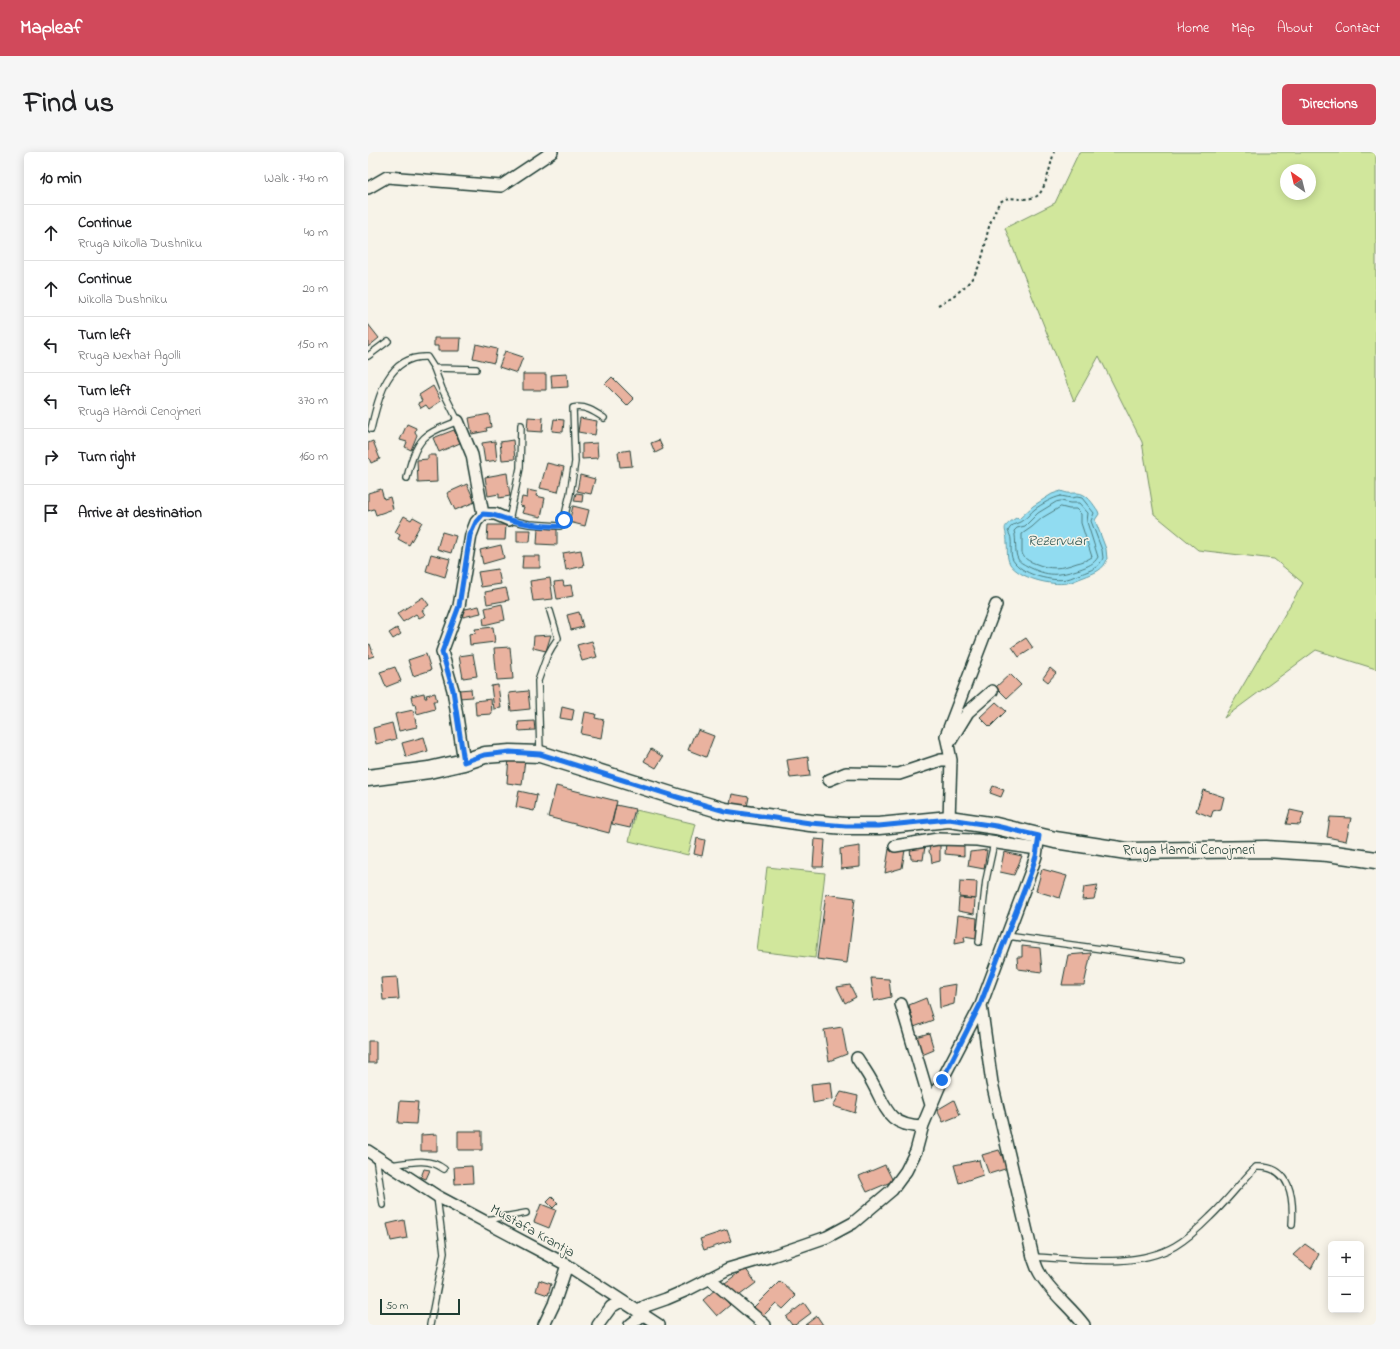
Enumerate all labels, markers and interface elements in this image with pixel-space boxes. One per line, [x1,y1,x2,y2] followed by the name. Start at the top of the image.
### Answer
[20,15,82,42] text: Mapleaf
[1177,18,1209,39] text: Home
[1231,18,1255,39] text: Map
[1277,18,1313,39] text: About
[1335,18,1380,39] text: Contact
[24,84,114,125] text: Find us
[1282,84,1376,125] button: Directions
[1280,164,1316,200] north arrow
[40,166,82,191] text: 10 min
[264,169,328,188] text: Walk · 740 m
[78,212,132,234] text: Continue
[40,222,62,244] icon: ahead
[304,223,328,242] text: 40 m
[78,234,202,253] text: Rruga Nikolla Dushniku
[78,268,132,290] text: Continue
[40,278,62,300] icon: ahead
[303,279,328,298] text: 20 m
[78,290,167,309] text: Nikolla Dushniku
[78,324,131,346] text: Turn left
[40,334,62,356] icon: left
[297,335,328,354] text: 150 m
[78,346,181,365] text: Rruga Nexhat Agolli
[78,380,131,402] text: Turn left
[40,390,62,412] icon: left
[298,391,328,410] text: 370 m
[78,402,201,421] text: Rruga Hamdi Cenojmeri
[40,446,62,468] icon: right
[78,446,136,468] text: Turn right
[299,447,328,466] text: 160 m
[40,502,62,524] icon: arrive
[78,502,202,524] text: Arrive at destination
[555,511,573,529] route start
[1027,530,1089,552] water label: Rezervuar
[1123,840,1255,862] street label: Rruga Hamdi Cenojmeri
[933,1071,951,1089] route end
[486,1199,579,1263] street label: Mustafa Krantja
[1328,1241,1364,1313] map controls
[1328,1241,1364,1277] button: +
[1328,1277,1364,1313] button: −
[380,1297,460,1316] scale bar
[386,1298,408,1314] text: 50 m

